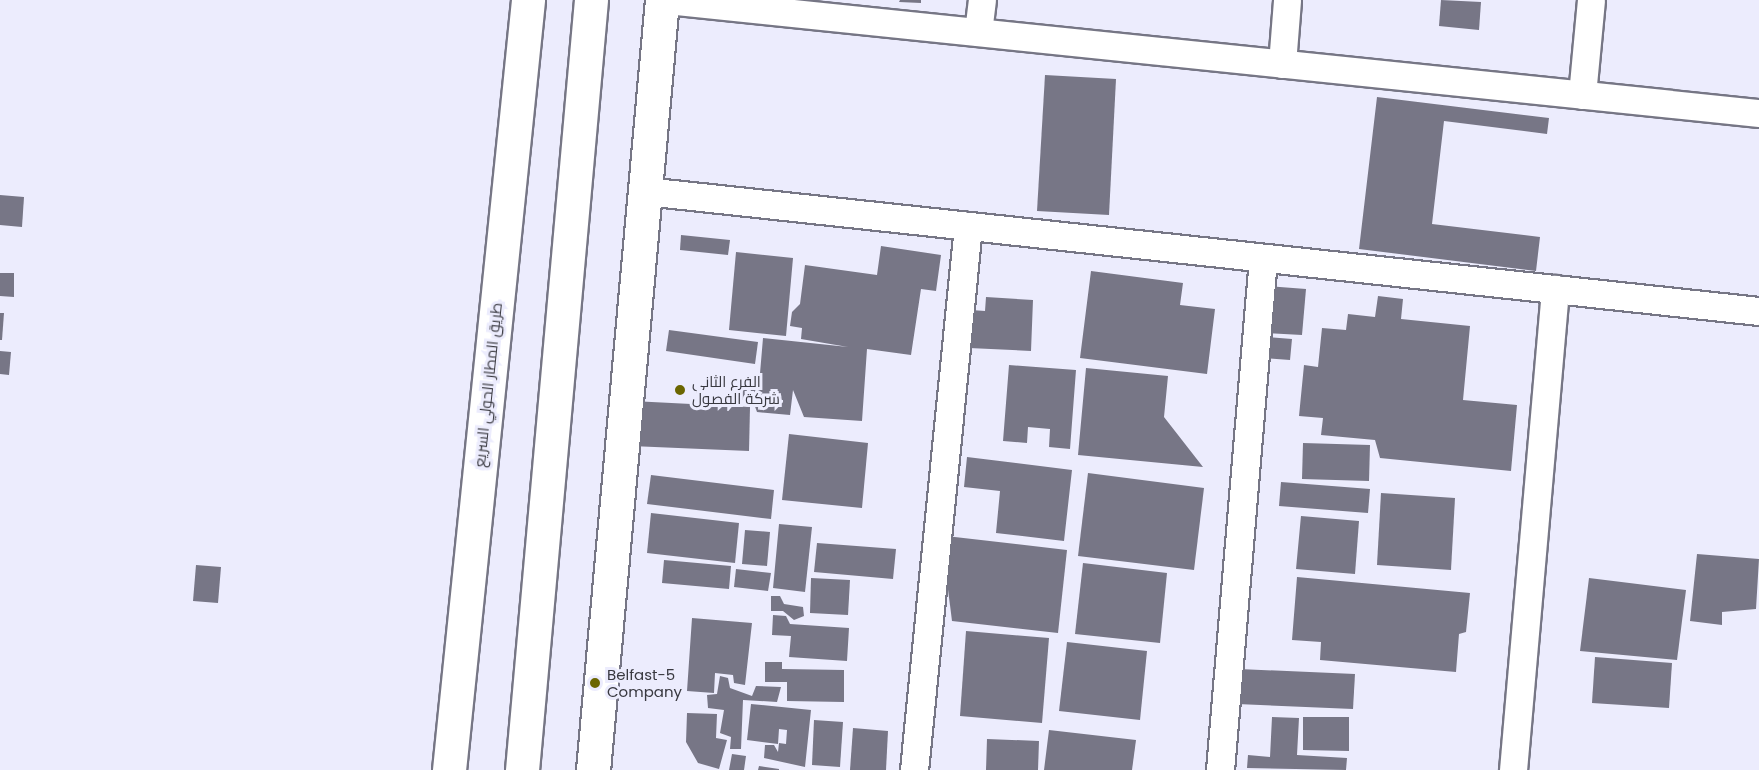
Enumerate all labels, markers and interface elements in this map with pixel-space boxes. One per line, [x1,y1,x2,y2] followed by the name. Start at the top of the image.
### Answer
[470,302,506,468] street label: طريق المطار الحولي السريع
[692,372,780,407] place label: الفرع الثاني شركة الفصول
[673,383,687,397] marker: الفرع الثاني شركة الفصول
[607,665,682,700] place label: Belfast-5 Company
[588,676,602,690] marker: Belfast-5 Company

